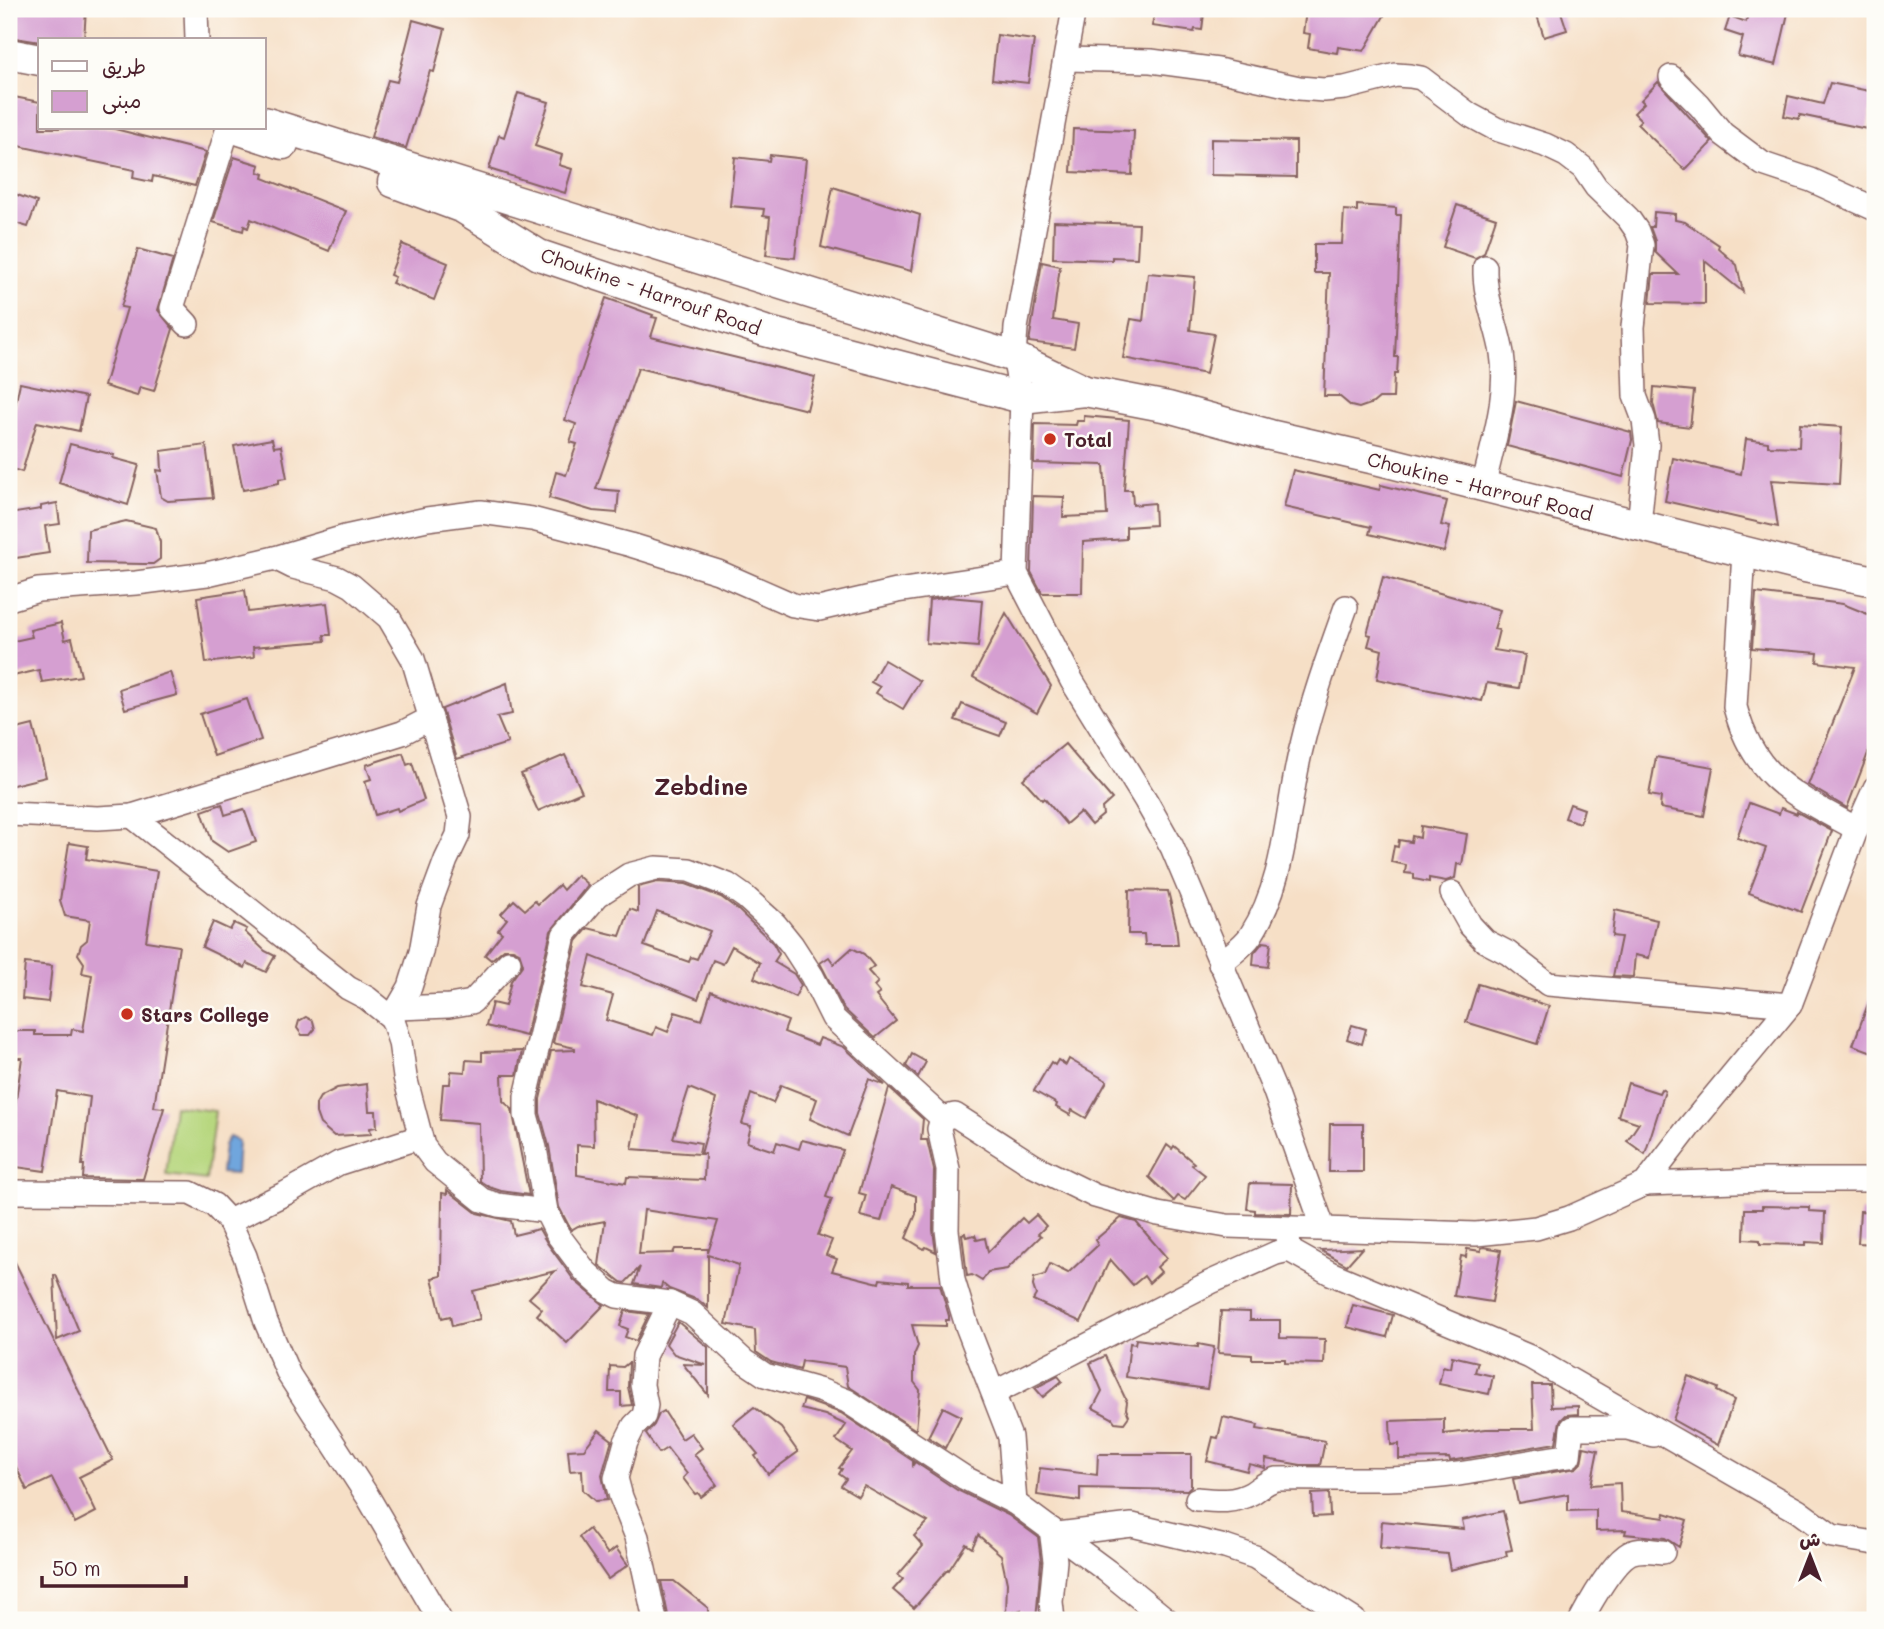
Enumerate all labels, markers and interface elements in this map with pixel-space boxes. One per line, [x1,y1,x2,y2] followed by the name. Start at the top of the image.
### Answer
[38,38,266,130] legend
[102,52,146,79] text: طريق
[102,86,141,115] text: مبنى
[538,242,764,340] street label: Choukine - Harrouf Road
[1064,427,1112,452] place label: Total
[1042,431,1058,447] marker: Total
[1365,446,1595,526] street label: Choukine - Harrouf Road
[654,771,748,801] district label: Zebdine
[141,1002,269,1027] place label: Stars College
[119,1006,135,1022] marker: Stars College
[1776,1520,1846,1590] north arrow
[1800,1526,1821,1551] text: ش
[42,1545,186,1589] scale bar
[52,1554,101,1581] text: 50 m

